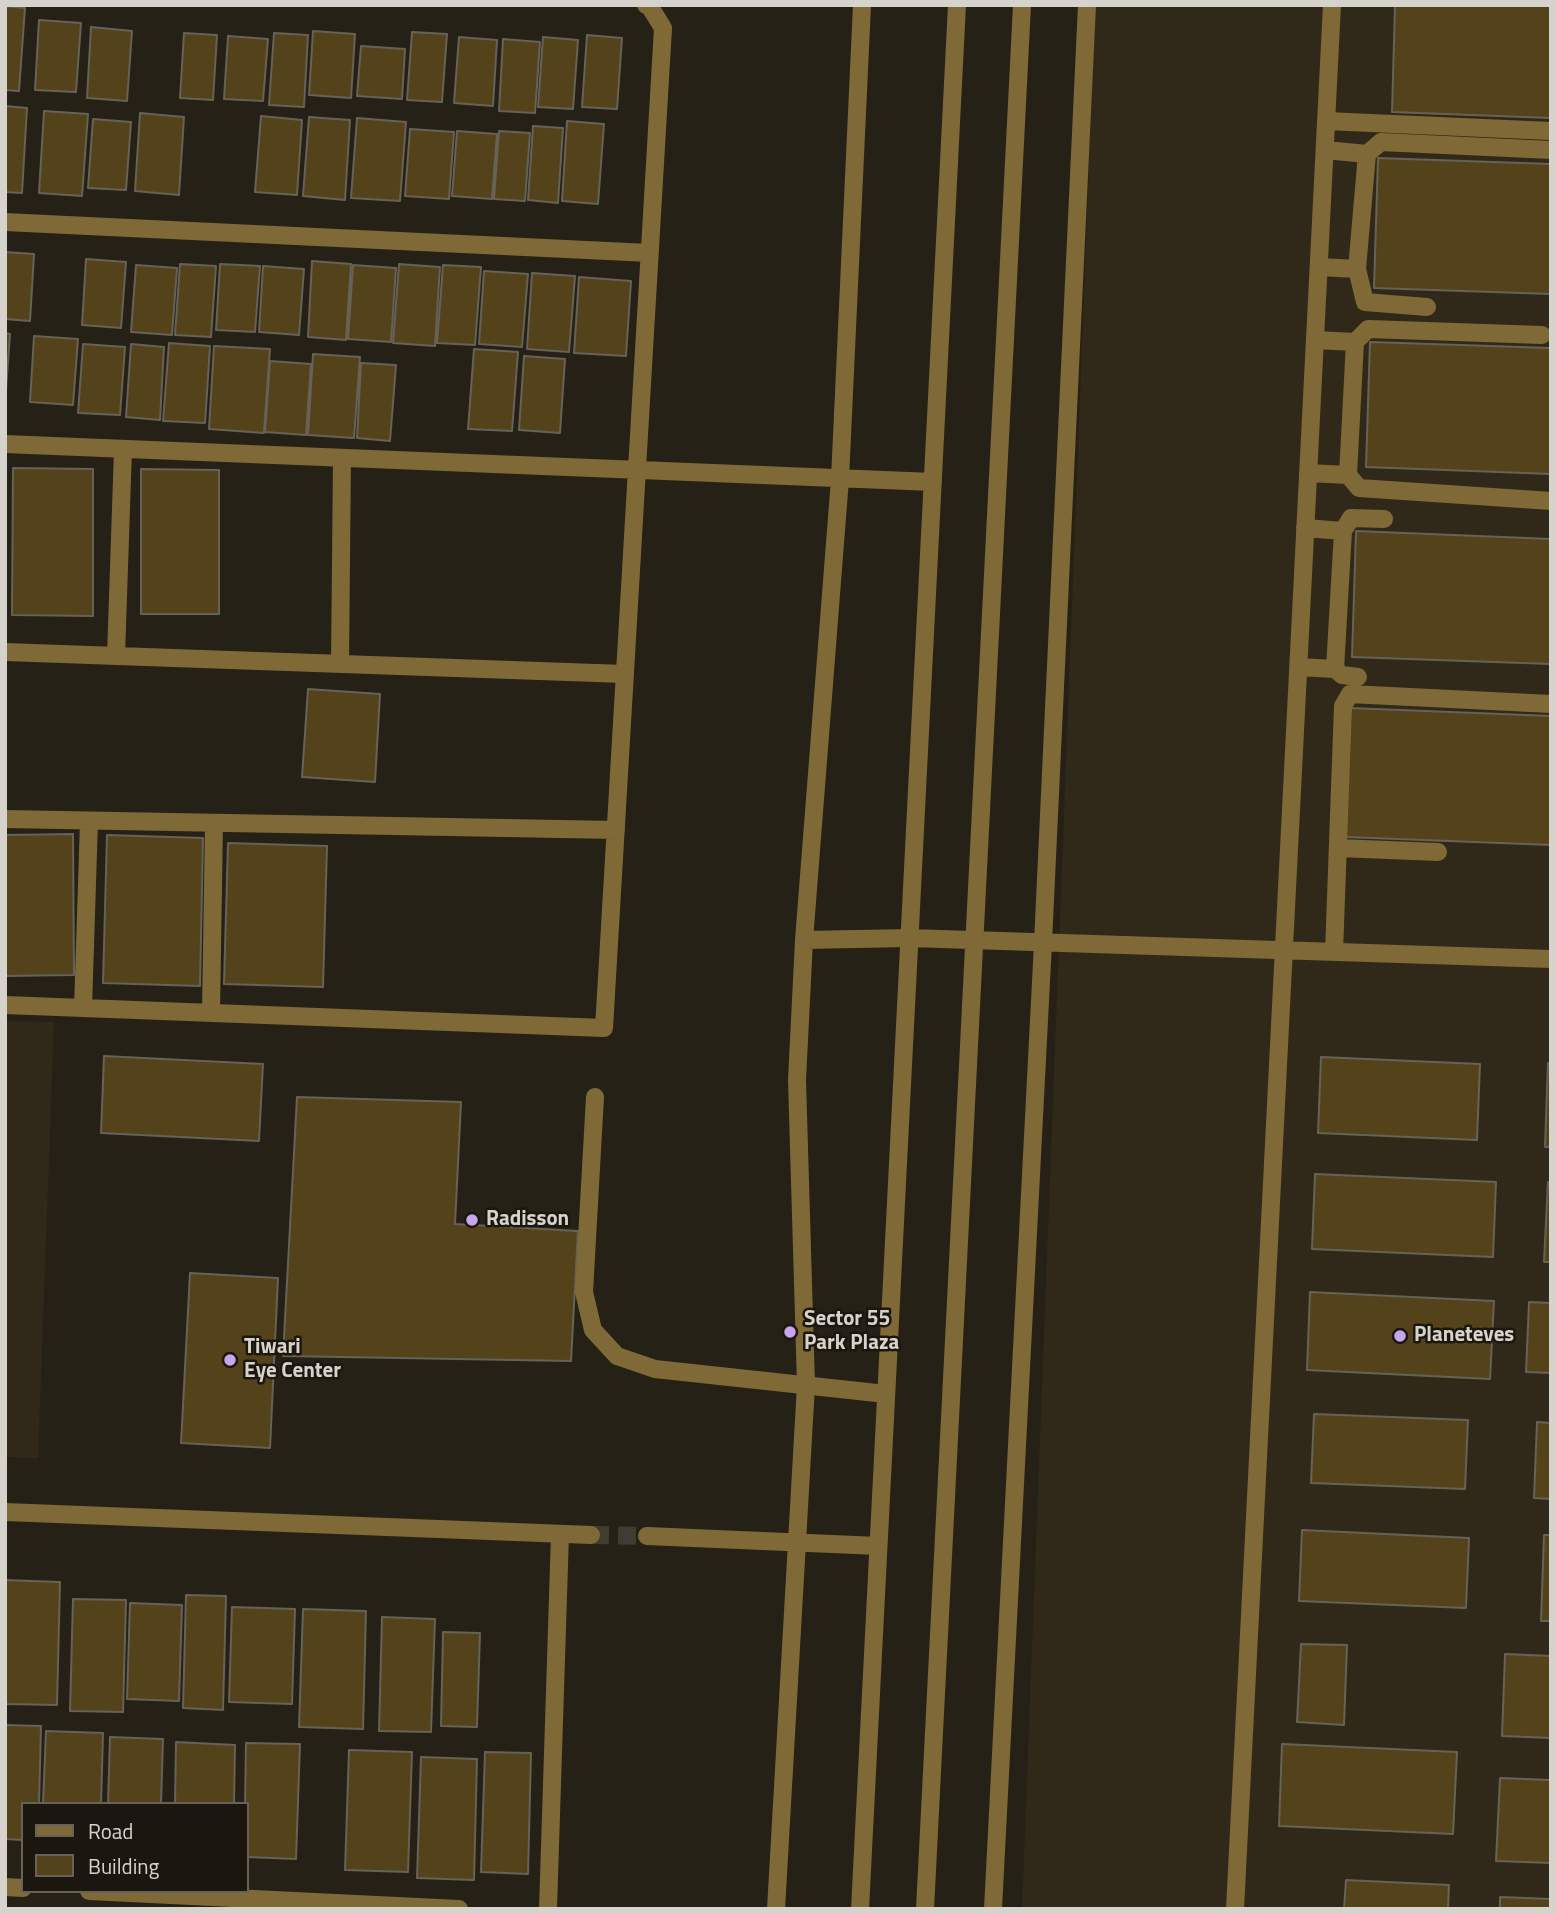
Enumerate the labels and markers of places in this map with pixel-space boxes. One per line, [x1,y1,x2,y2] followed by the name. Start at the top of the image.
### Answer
[486,1207,569,1233] place label: Radisson
[464,1212,480,1228] marker: Radisson
[804,1307,899,1357] place label: Sector 55 Park Plaza
[1414,1323,1514,1349] place label: Planeteves
[782,1324,798,1340] marker: Sector 55 Park Plaza
[1392,1328,1408,1344] marker: Planeteves
[244,1335,341,1385] place label: Tiwari Eye Center
[222,1352,238,1368] marker: Tiwari Eye Center

